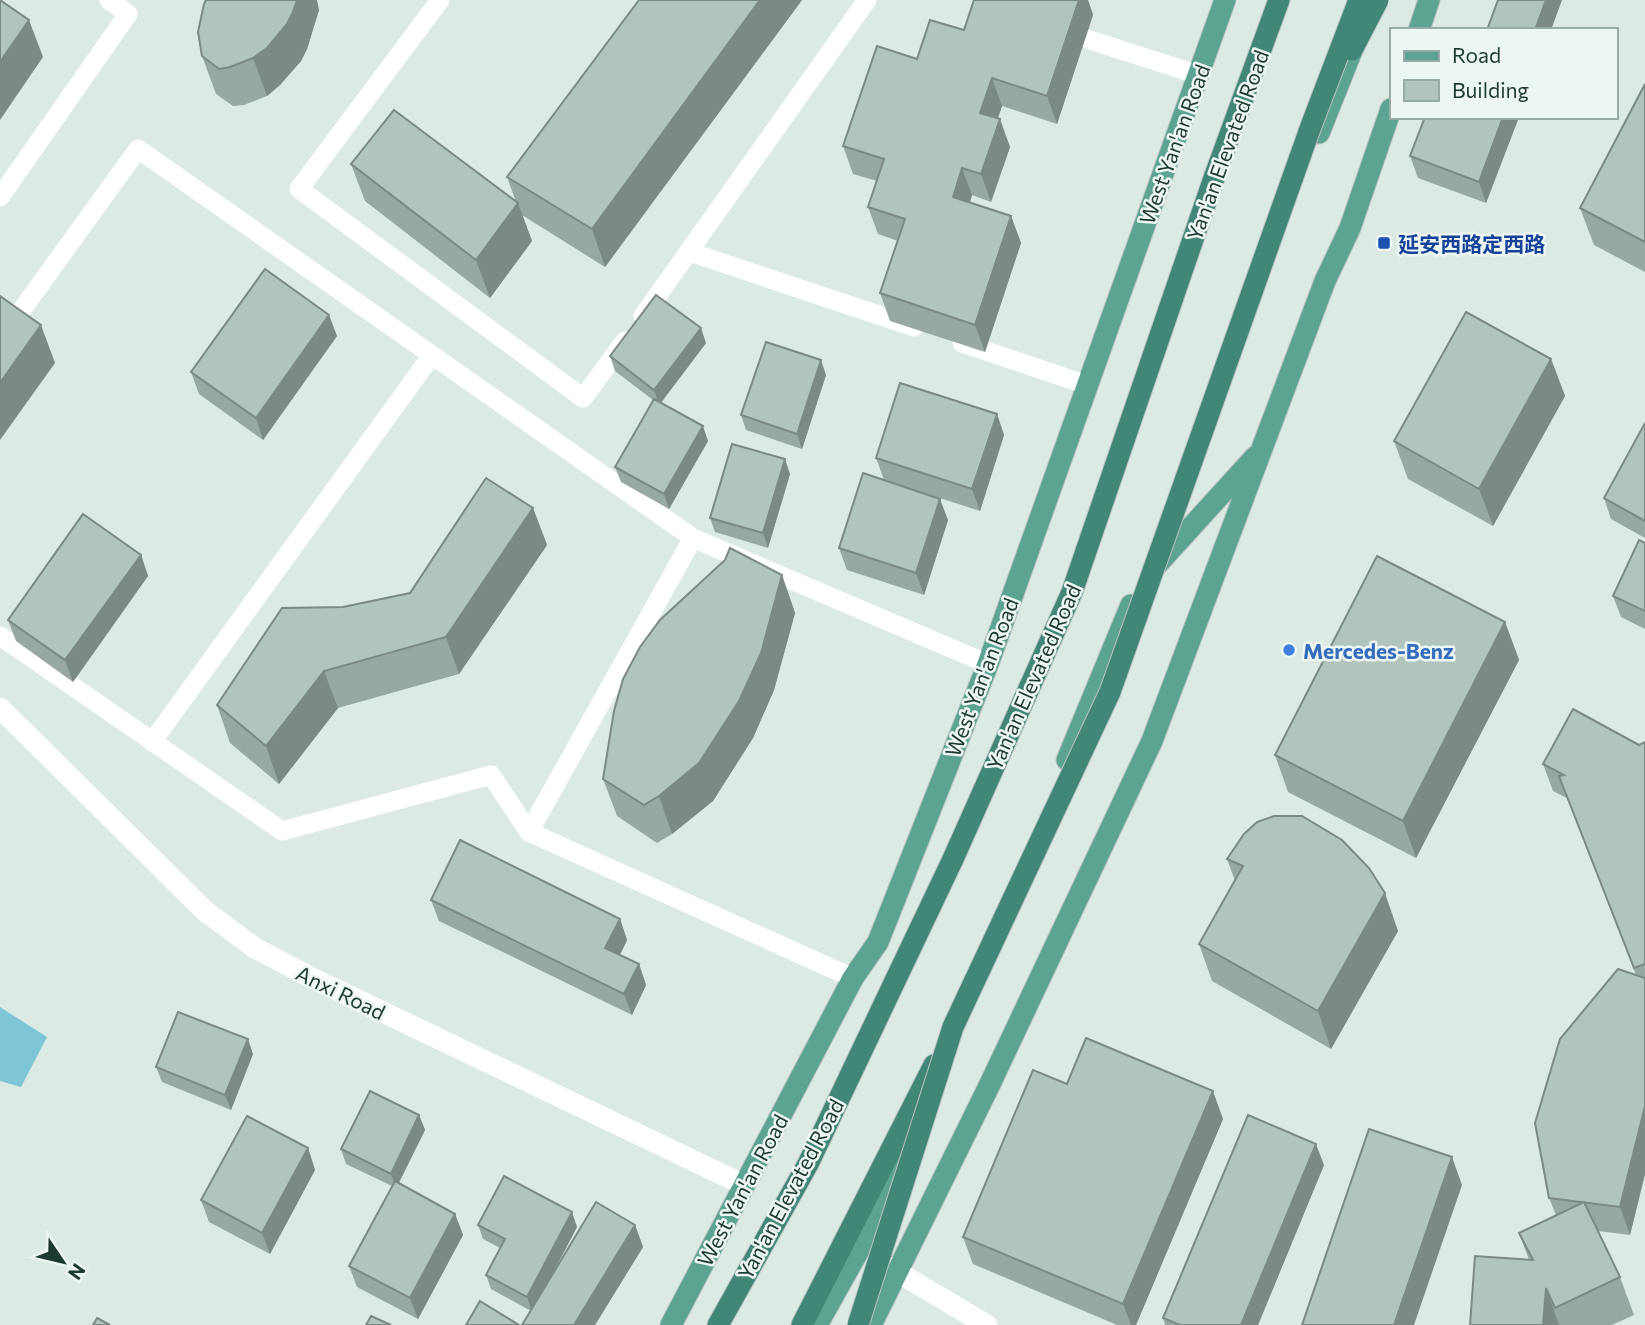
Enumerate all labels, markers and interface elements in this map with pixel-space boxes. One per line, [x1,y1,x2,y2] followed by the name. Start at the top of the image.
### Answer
[1390,28,1617,119] legend
[1452,42,1501,67] text: Road
[1181,46,1273,244] street label: Yan'an Elevated Road
[1134,61,1214,227] street label: West Yan'an Road
[1452,77,1529,102] text: Building
[1398,231,1545,256] place label: 延安西路定西路
[1376,235,1392,251] marker: 延安西路定西路
[981,580,1085,774] street label: Yan'an Elevated Road
[939,594,1023,760] street label: West Yan'an Road
[1303,638,1454,663] place label: Mercedes-Benz
[1281,642,1297,658] marker: Mercedes-Benz
[292,960,390,1024] street label: Anxi Road
[732,1094,848,1284] street label: Yan'an Elevated Road
[692,1110,792,1270] street label: West Yan'an Road
[28,1227,98,1297] north arrow
[64,1260,91,1284] text: N

